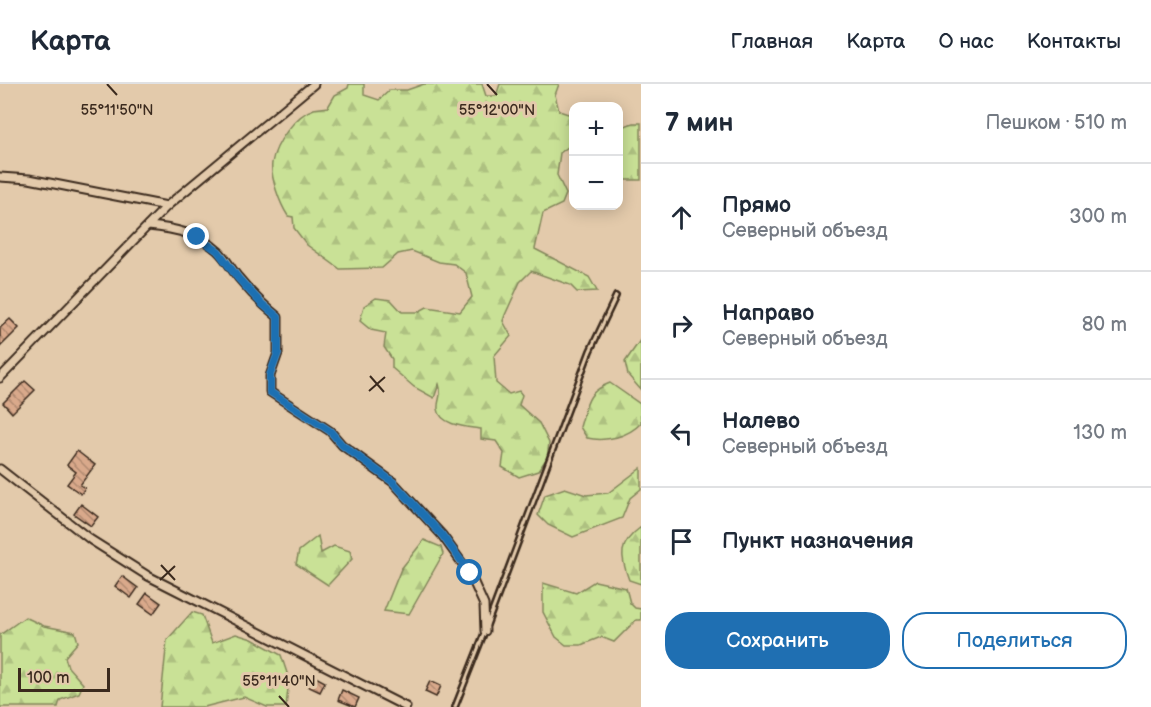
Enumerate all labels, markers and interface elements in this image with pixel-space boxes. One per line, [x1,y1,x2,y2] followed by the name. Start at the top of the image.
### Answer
[30,25,110,58] text: Карта
[730,29,813,54] text: Главная
[846,29,905,54] text: Карта
[938,29,994,54] text: О нас
[1027,29,1121,54] text: Контакты
[80,101,154,120] text: 55°11'50"N
[459,101,535,120] text: 55°12'00"N
[569,102,623,210] map controls
[569,102,623,156] button: +
[665,108,733,139] text: 7 мин
[986,111,1127,135] text: Пешком · 510 m
[569,156,623,210] button: −
[722,192,791,219] text: Прямо
[665,201,698,234] icon: ahead
[1069,205,1127,229] text: 300 m
[722,219,888,243] text: Северный объезд
[183,223,209,249] route end
[722,300,814,327] text: Направо
[665,309,698,342] icon: right
[1082,313,1127,337] text: 80 m
[722,327,888,351] text: Северный объезд
[722,408,800,435] text: Налево
[665,417,698,450] icon: left
[1073,421,1127,445] text: 130 m
[722,435,888,459] text: Северный объезд
[665,525,698,558] icon: arrive
[722,528,914,555] text: Пункт назначения
[456,559,482,585] route start
[665,612,890,669] button: Сохранить
[902,612,1127,669] button: Поделиться
[18,665,110,692] scale bar
[27,669,70,688] text: 100 m
[242,672,316,691] text: 55°11'40"N

